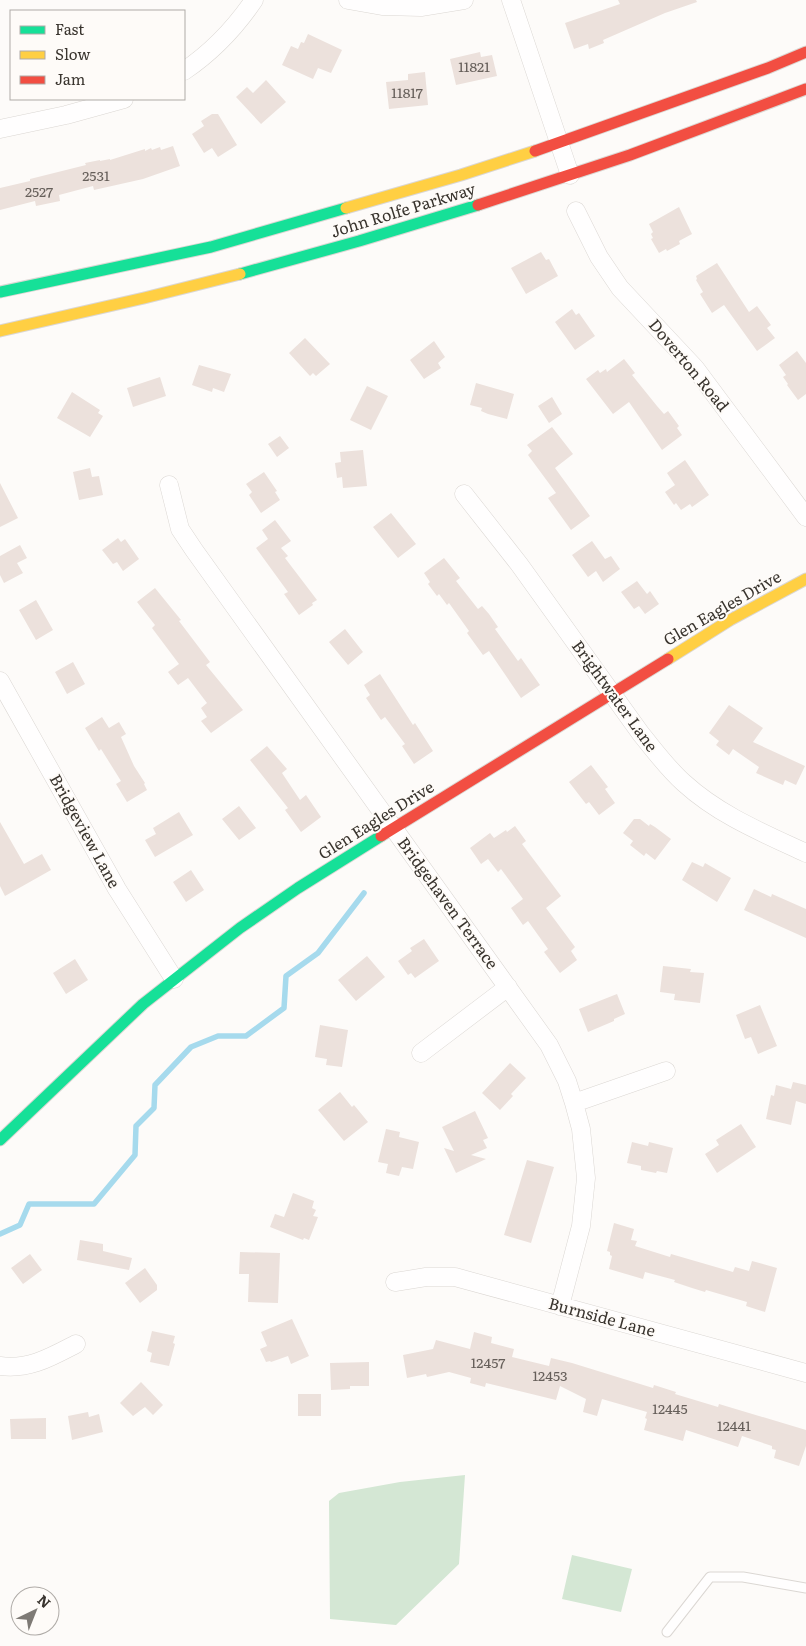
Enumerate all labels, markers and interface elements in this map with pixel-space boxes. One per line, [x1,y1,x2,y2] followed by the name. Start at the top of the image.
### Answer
[10,10,185,100] legend
[55,17,84,40] text: Fast
[55,42,90,65] text: Slow
[458,56,490,76] house number: 11821
[55,67,86,90] text: Jam
[391,82,423,102] house number: 11817
[82,165,110,185] house number: 2531
[327,175,479,242] street label: John Rolfe Parkway
[25,181,53,201] house number: 2527
[644,313,736,416] street label: Doverton Road
[658,564,785,651] street label: Glen Eagles Drive
[567,635,665,756] street label: Brightwater Lane
[45,769,127,892] street label: Bridgeview Lane
[313,774,438,864] street label: Glen Eagles Drive
[393,831,505,973] street label: Bridgehaven Terrace
[546,1290,658,1342] street label: Burnside Lane
[471,1352,505,1372] house number: 12457
[532,1365,568,1385] house number: 12453
[652,1398,688,1418] house number: 12445
[717,1415,751,1435] house number: 12441
[10,1586,60,1636] north arrow
[33,1589,56,1612] text: N

